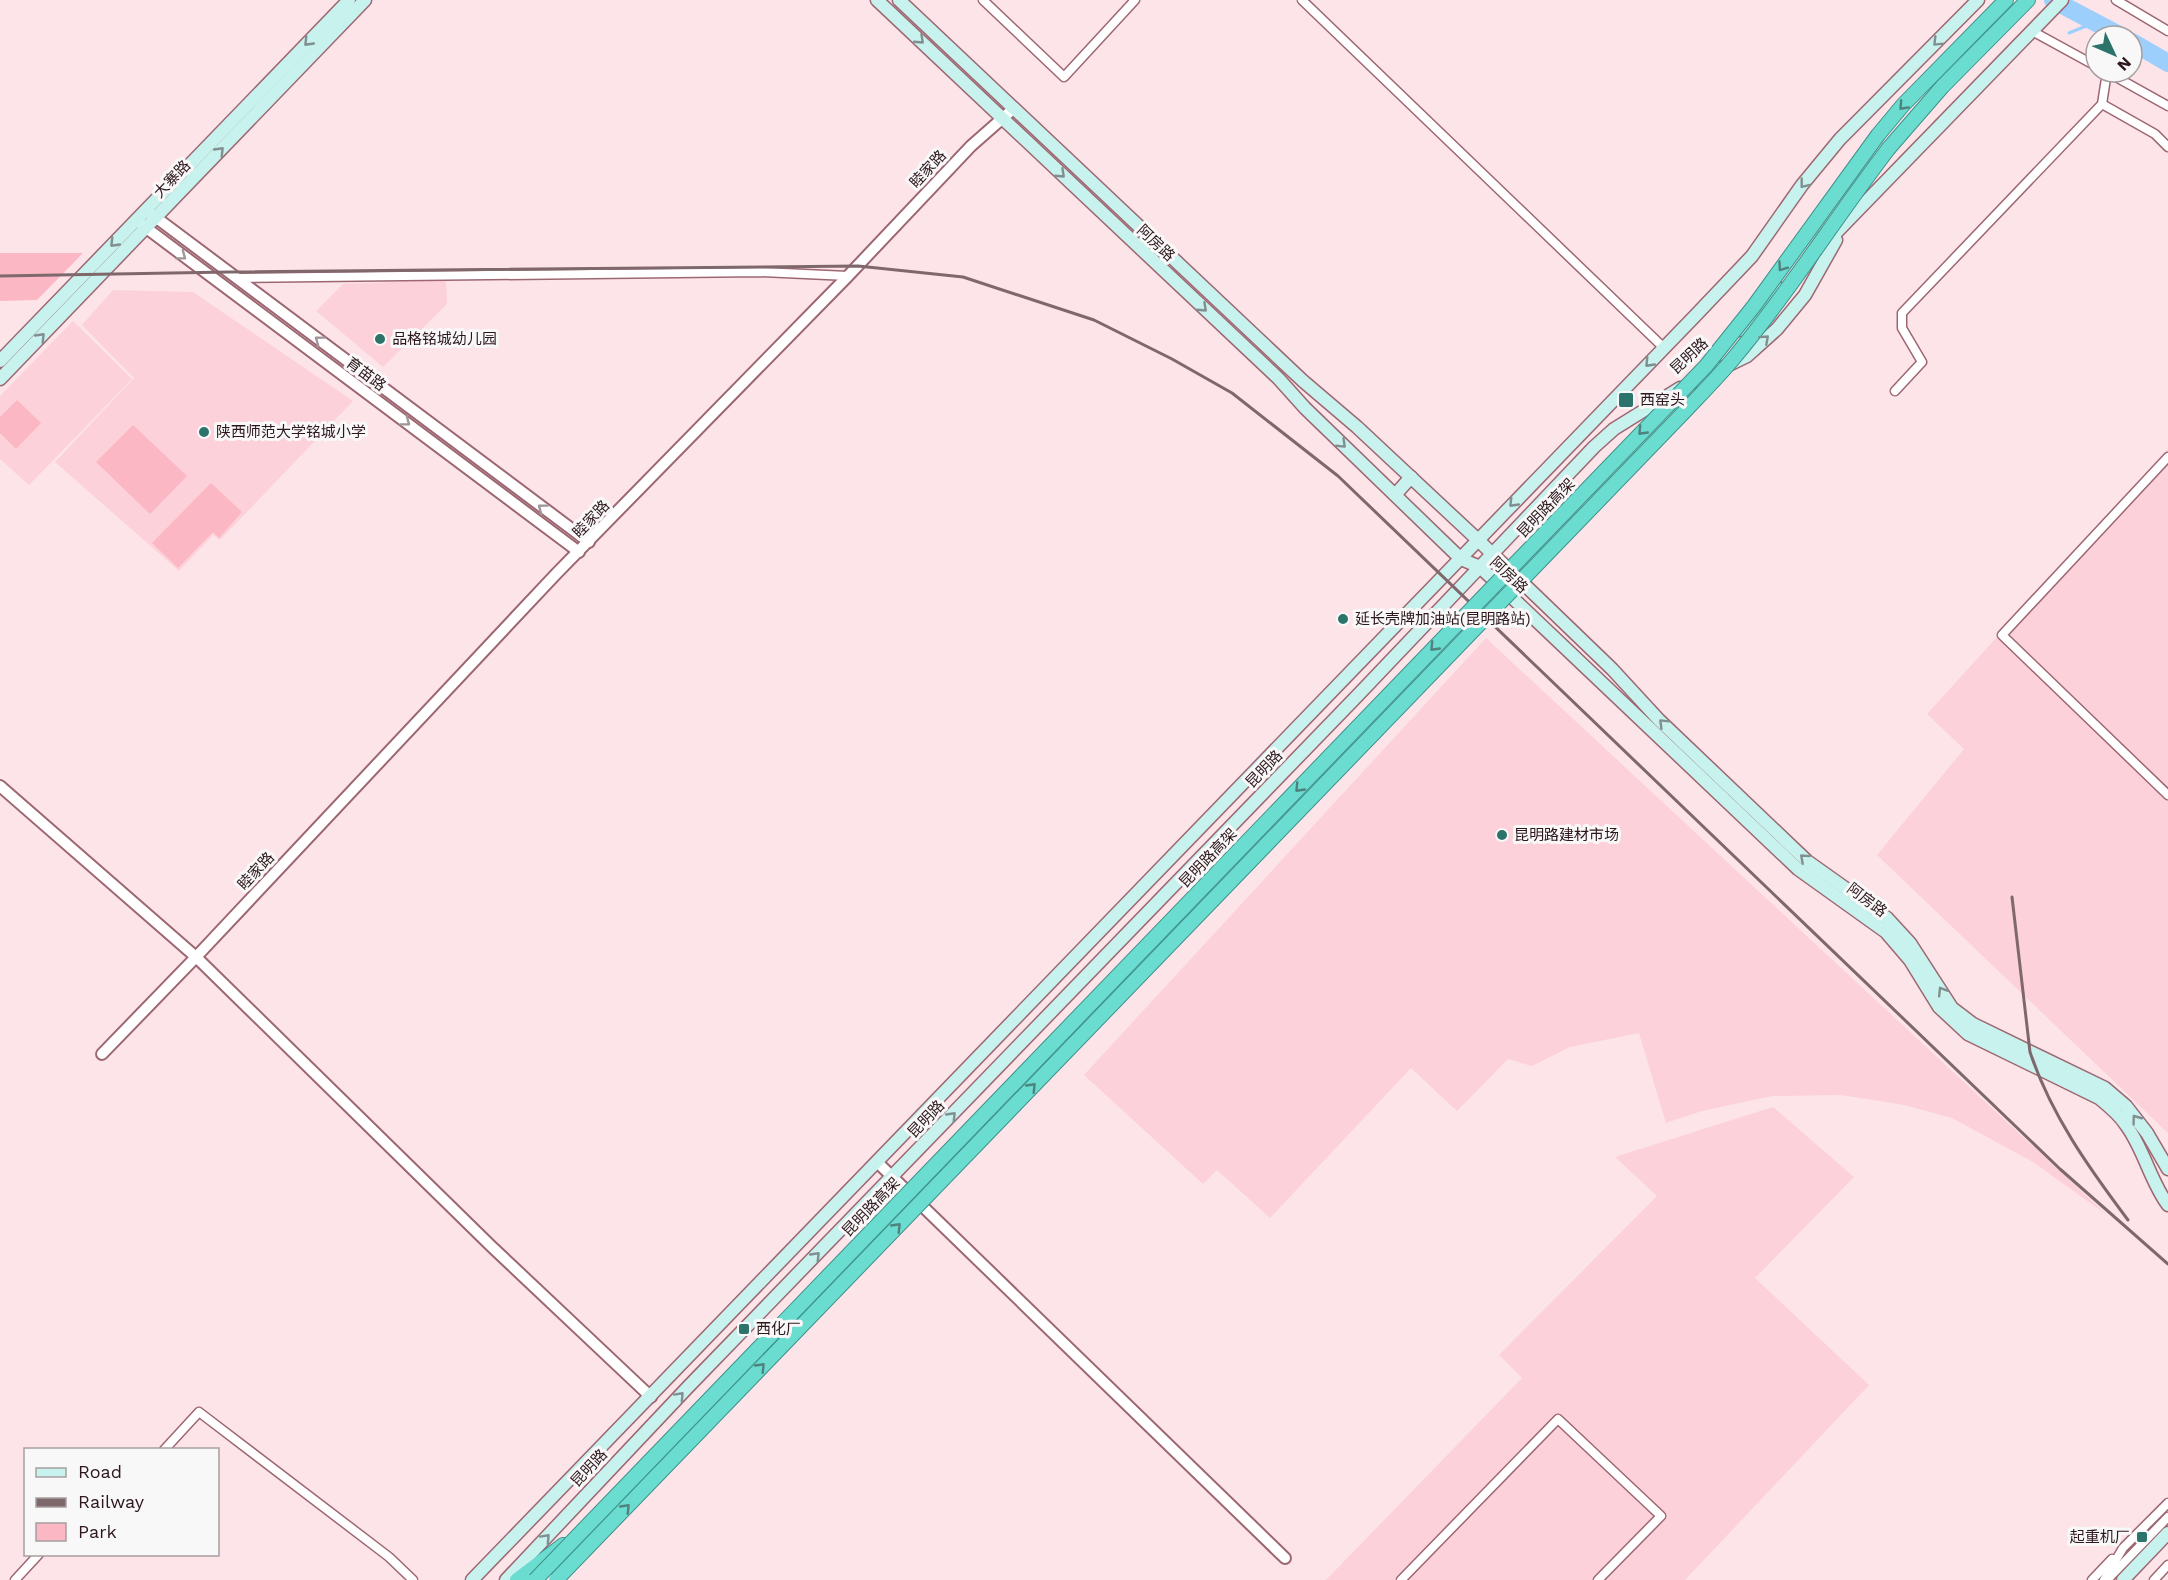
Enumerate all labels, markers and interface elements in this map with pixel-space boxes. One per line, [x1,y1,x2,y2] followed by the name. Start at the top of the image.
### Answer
[2084,24,2144,84] north arrow
[913,33,923,44] one-way arrow
[1933,34,1944,45] one-way arrow
[305,35,316,46] one-way arrow
[2113,53,2135,75] text: N
[1900,98,1911,109] one-way arrow
[906,146,950,192] street label: 睦家路
[213,147,224,158] one-way arrow
[150,157,194,201] street label: 大寨路
[1055,167,1065,178] one-way arrow
[1800,177,1811,188] one-way arrow
[1133,221,1179,265] street label: 阿房路
[110,236,121,246] one-way arrow
[176,248,187,259] one-way arrow
[1778,261,1789,272] one-way arrow
[1197,301,1207,312] one-way arrow
[392,330,497,348] place label: 品格铭城幼儿园
[373,332,387,346] marker: 品格铭城幼儿园
[33,333,44,344] one-way arrow
[1666,334,1712,378] street label: 昆明路
[1758,335,1769,346] one-way arrow
[314,336,325,347] one-way arrow
[343,353,389,395] street label: 育苗路
[1645,356,1656,366] one-way arrow
[1617,391,1635,409] marker: 西窑头
[1640,391,1685,409] place label: 西窑头
[399,415,410,426] one-way arrow
[216,423,366,441] place label: 陕西师范大学铭城小学
[1639,424,1650,435] one-way arrow
[197,425,211,439] marker: 陕西师范大学铭城小学
[1335,437,1346,448] one-way arrow
[1513,475,1579,541] street label: 昆明路高架
[1510,495,1521,506] one-way arrow
[569,497,613,541] street label: 睦家路
[537,504,548,515] one-way arrow
[1486,553,1532,597] street label: 阿房路
[1355,610,1531,628] place label: 延长壳牌加油站(昆明路站)
[1336,612,1350,626] marker: 延长壳牌加油站(昆明路站)
[1430,641,1441,651] one-way arrow
[1659,720,1670,731] one-way arrow
[1242,747,1286,791] street label: 昆明路
[1295,780,1306,791] one-way arrow
[1175,825,1241,891] street label: 昆明路高架
[1514,826,1619,844] place label: 昆明路建材市场
[1495,828,1509,842] marker: 昆明路建材市场
[234,848,278,894] street label: 睦家路
[1800,854,1811,865] one-way arrow
[1844,879,1890,921] street label: 阿房路
[1938,987,1950,997] one-way arrow
[1025,1083,1036,1094] one-way arrow
[904,1097,948,1141] street label: 昆明路
[944,1113,955,1124] one-way arrow
[2133,1115,2144,1126] one-way arrow
[838,1174,904,1240] street label: 昆明路高架
[889,1224,900,1235] one-way arrow
[808,1252,819,1263] one-way arrow
[756,1320,801,1338] place label: 西化厂
[737,1322,751,1336] marker: 西化厂
[754,1364,765,1375] one-way arrow
[673,1392,684,1402] one-way arrow
[567,1445,611,1491] street label: 昆明路
[24,1448,219,1556] legend
[78,1461,122,1482] text: Road
[78,1491,145,1512] text: Railway
[619,1504,630,1514] one-way arrow
[78,1521,117,1542] text: Park
[2069,1528,2130,1546] place label: 起重机厂
[2135,1530,2149,1544] marker: 起重机厂
[539,1534,550,1544] one-way arrow

